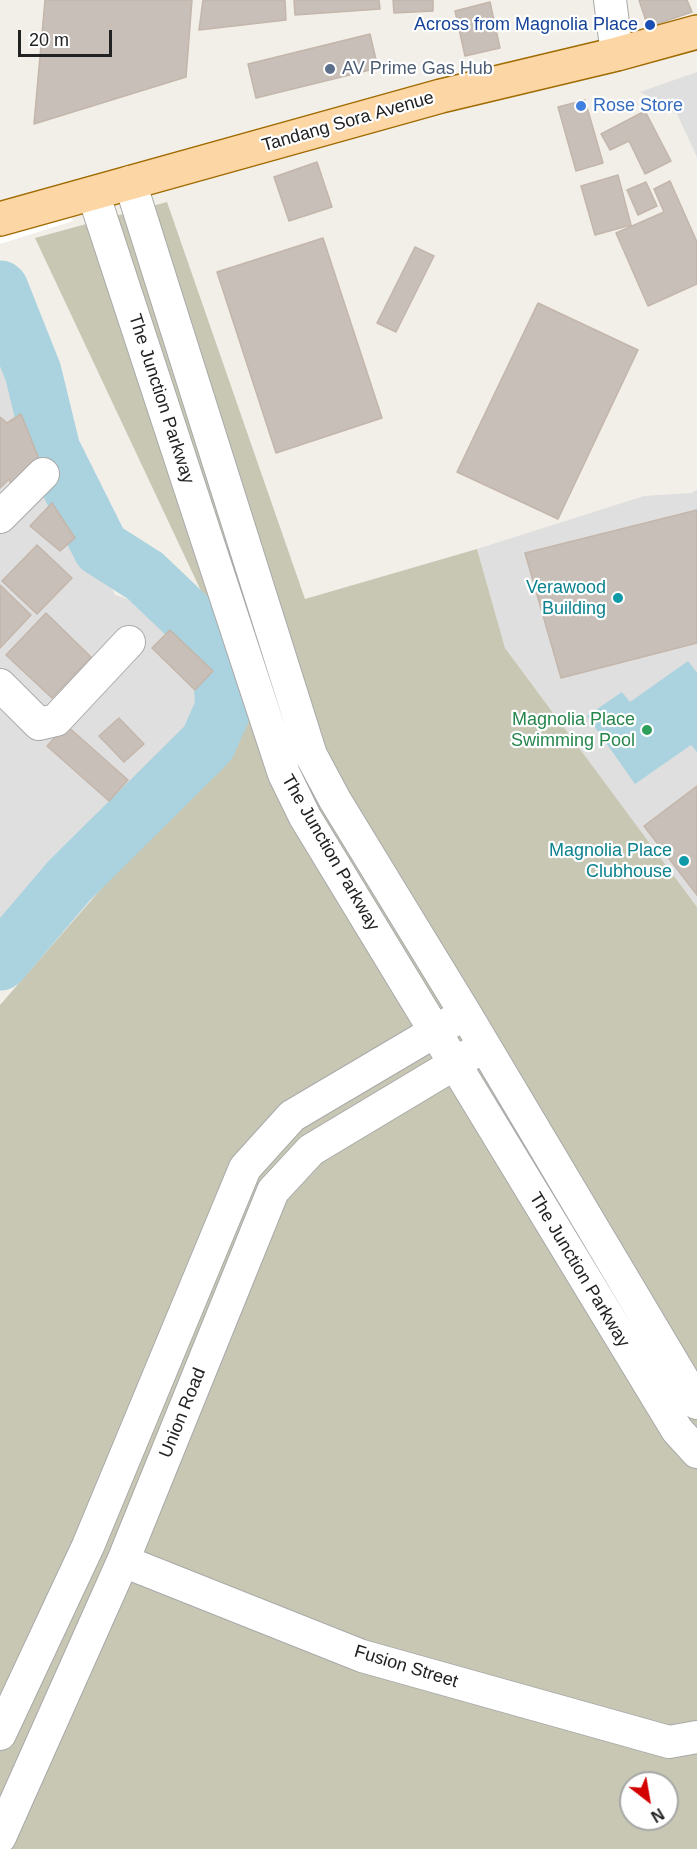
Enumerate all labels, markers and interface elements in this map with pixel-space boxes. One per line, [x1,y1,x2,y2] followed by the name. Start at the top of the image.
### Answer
[414,14,638,36] place label: Across from Magnolia Place
[21,18,116,56] scale bar
[643,18,657,32] marker: Across from Magnolia Place
[29,30,69,50] text: 20 m
[342,58,493,80] place label: AV Prime Gas Hub
[323,62,337,76] marker: AV Prime Gas Hub
[260,87,436,157] street label: Tandang Sora Avenue
[593,95,683,117] place label: Rose Store
[574,99,588,113] marker: Rose Store
[123,311,199,487] street label: The Junction Parkway
[526,577,606,620] place label: Verawood Building
[611,591,625,605] marker: Verawood Building
[511,709,635,752] place label: Magnolia Place Swimming Pool
[640,723,654,737] marker: Magnolia Place Swimming Pool
[276,771,384,935] street label: The Junction Parkway
[549,840,672,882] place label: Magnolia Place Clubhouse
[677,854,691,868] marker: Magnolia Place Clubhouse
[524,1189,634,1351] street label: The Junction Parkway
[155,1365,211,1461] street label: Union Road
[352,1641,460,1693] street label: Fusion Street
[619,1771,679,1831] north arrow
[648,1805,667,1825] text: N

